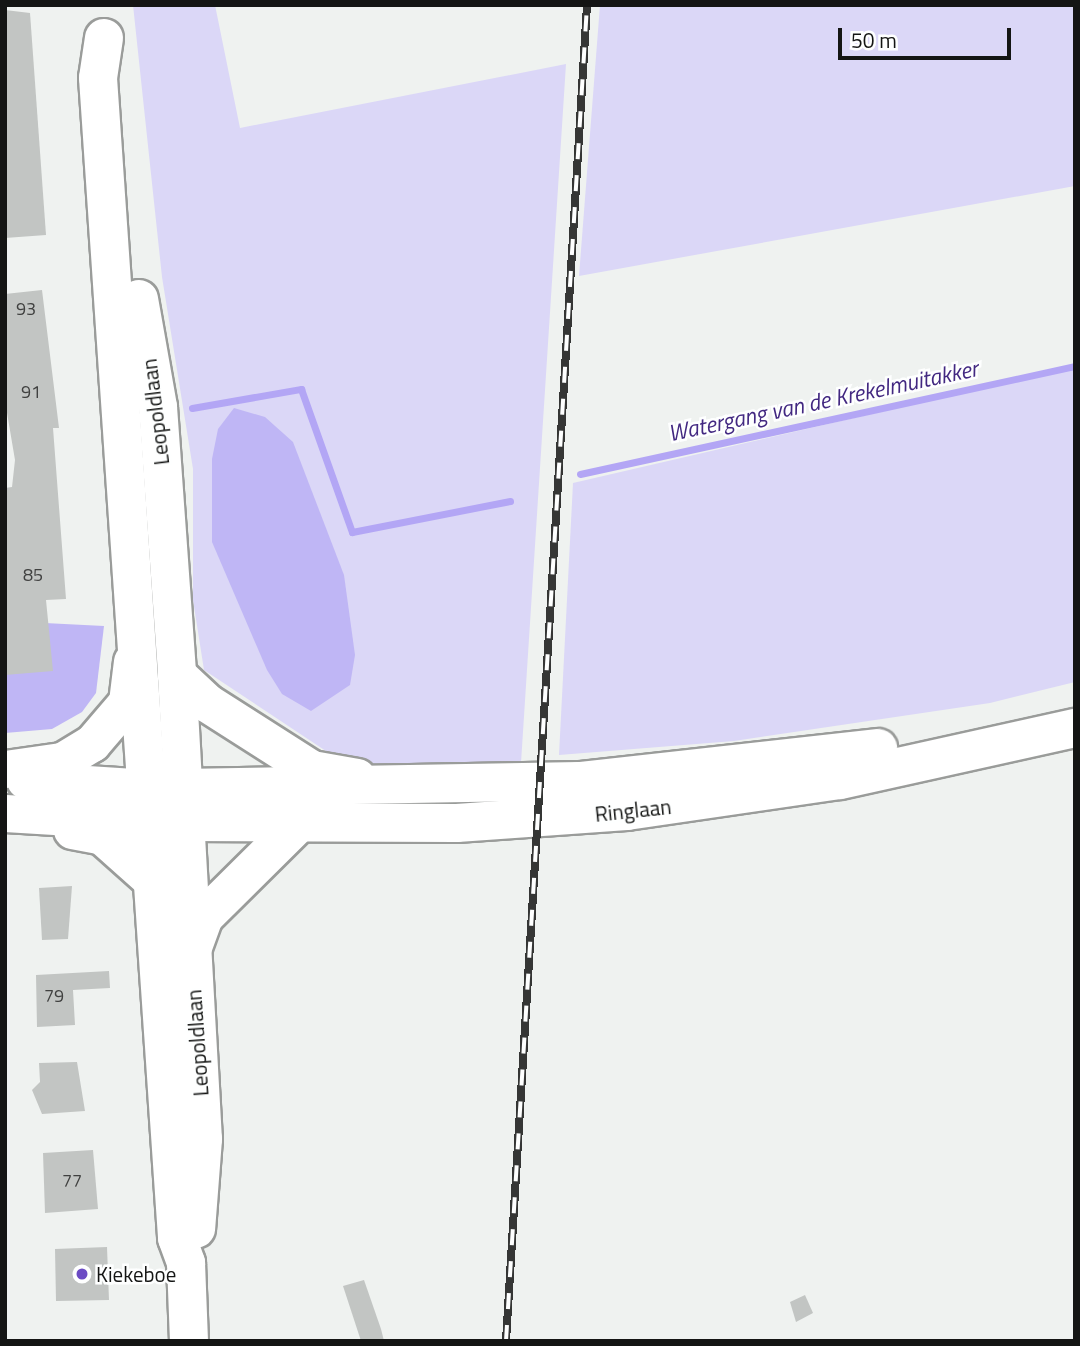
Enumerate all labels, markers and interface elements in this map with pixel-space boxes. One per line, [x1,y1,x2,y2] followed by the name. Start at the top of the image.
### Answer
[842,14,1015,58] scale bar
[851,24,897,56] text: 50 m
[16,298,36,320] house number: 93
[666,355,980,447] water label: Watergang van de Krekelmuitakker
[136,357,174,467] street label: Leopoldlaan
[21,381,41,403] house number: 91
[23,564,43,586] house number: 85
[594,793,672,827] street label: Ringlaan
[44,985,64,1007] house number: 79
[181,989,213,1097] street label: Leopoldlaan
[62,1170,82,1192] house number: 77
[96,1261,176,1287] place label: Kiekeboe
[74,1266,90,1282] marker: Kiekeboe

